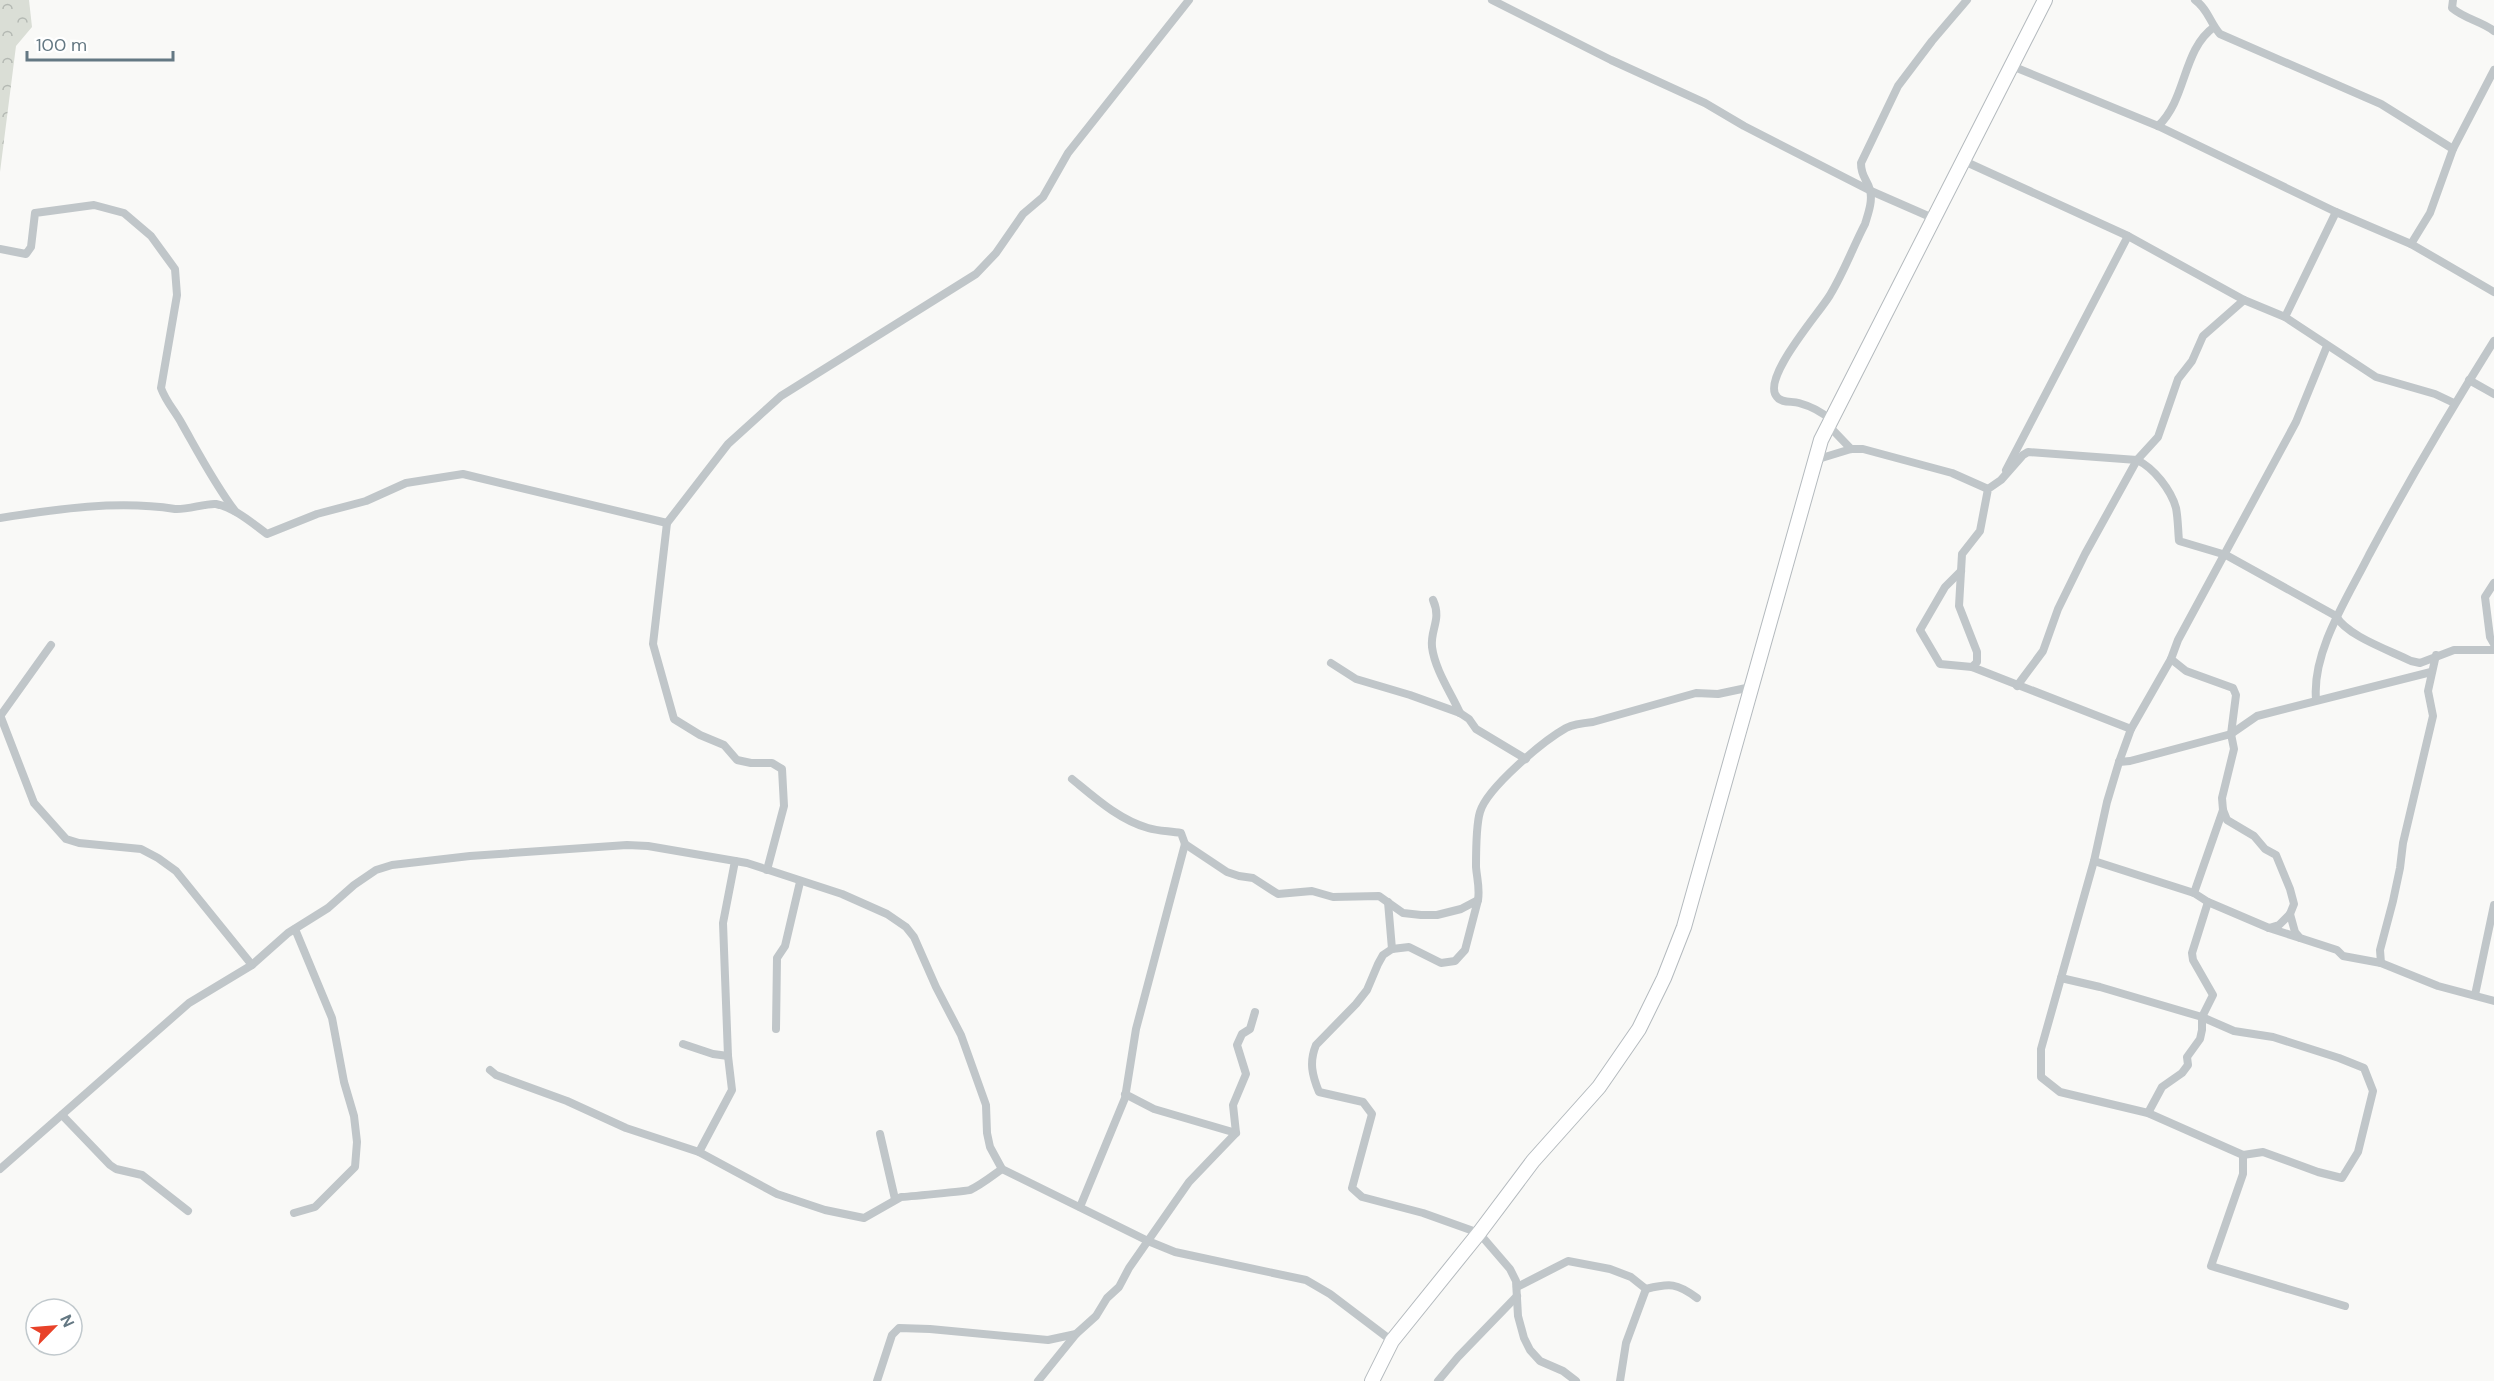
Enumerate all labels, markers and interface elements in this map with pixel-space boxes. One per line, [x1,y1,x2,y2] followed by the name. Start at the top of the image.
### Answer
[27,24,172,62] scale bar
[36,33,87,57] text: 100 m
[24,1297,84,1357] north arrow
[55,1311,79,1331] text: N

